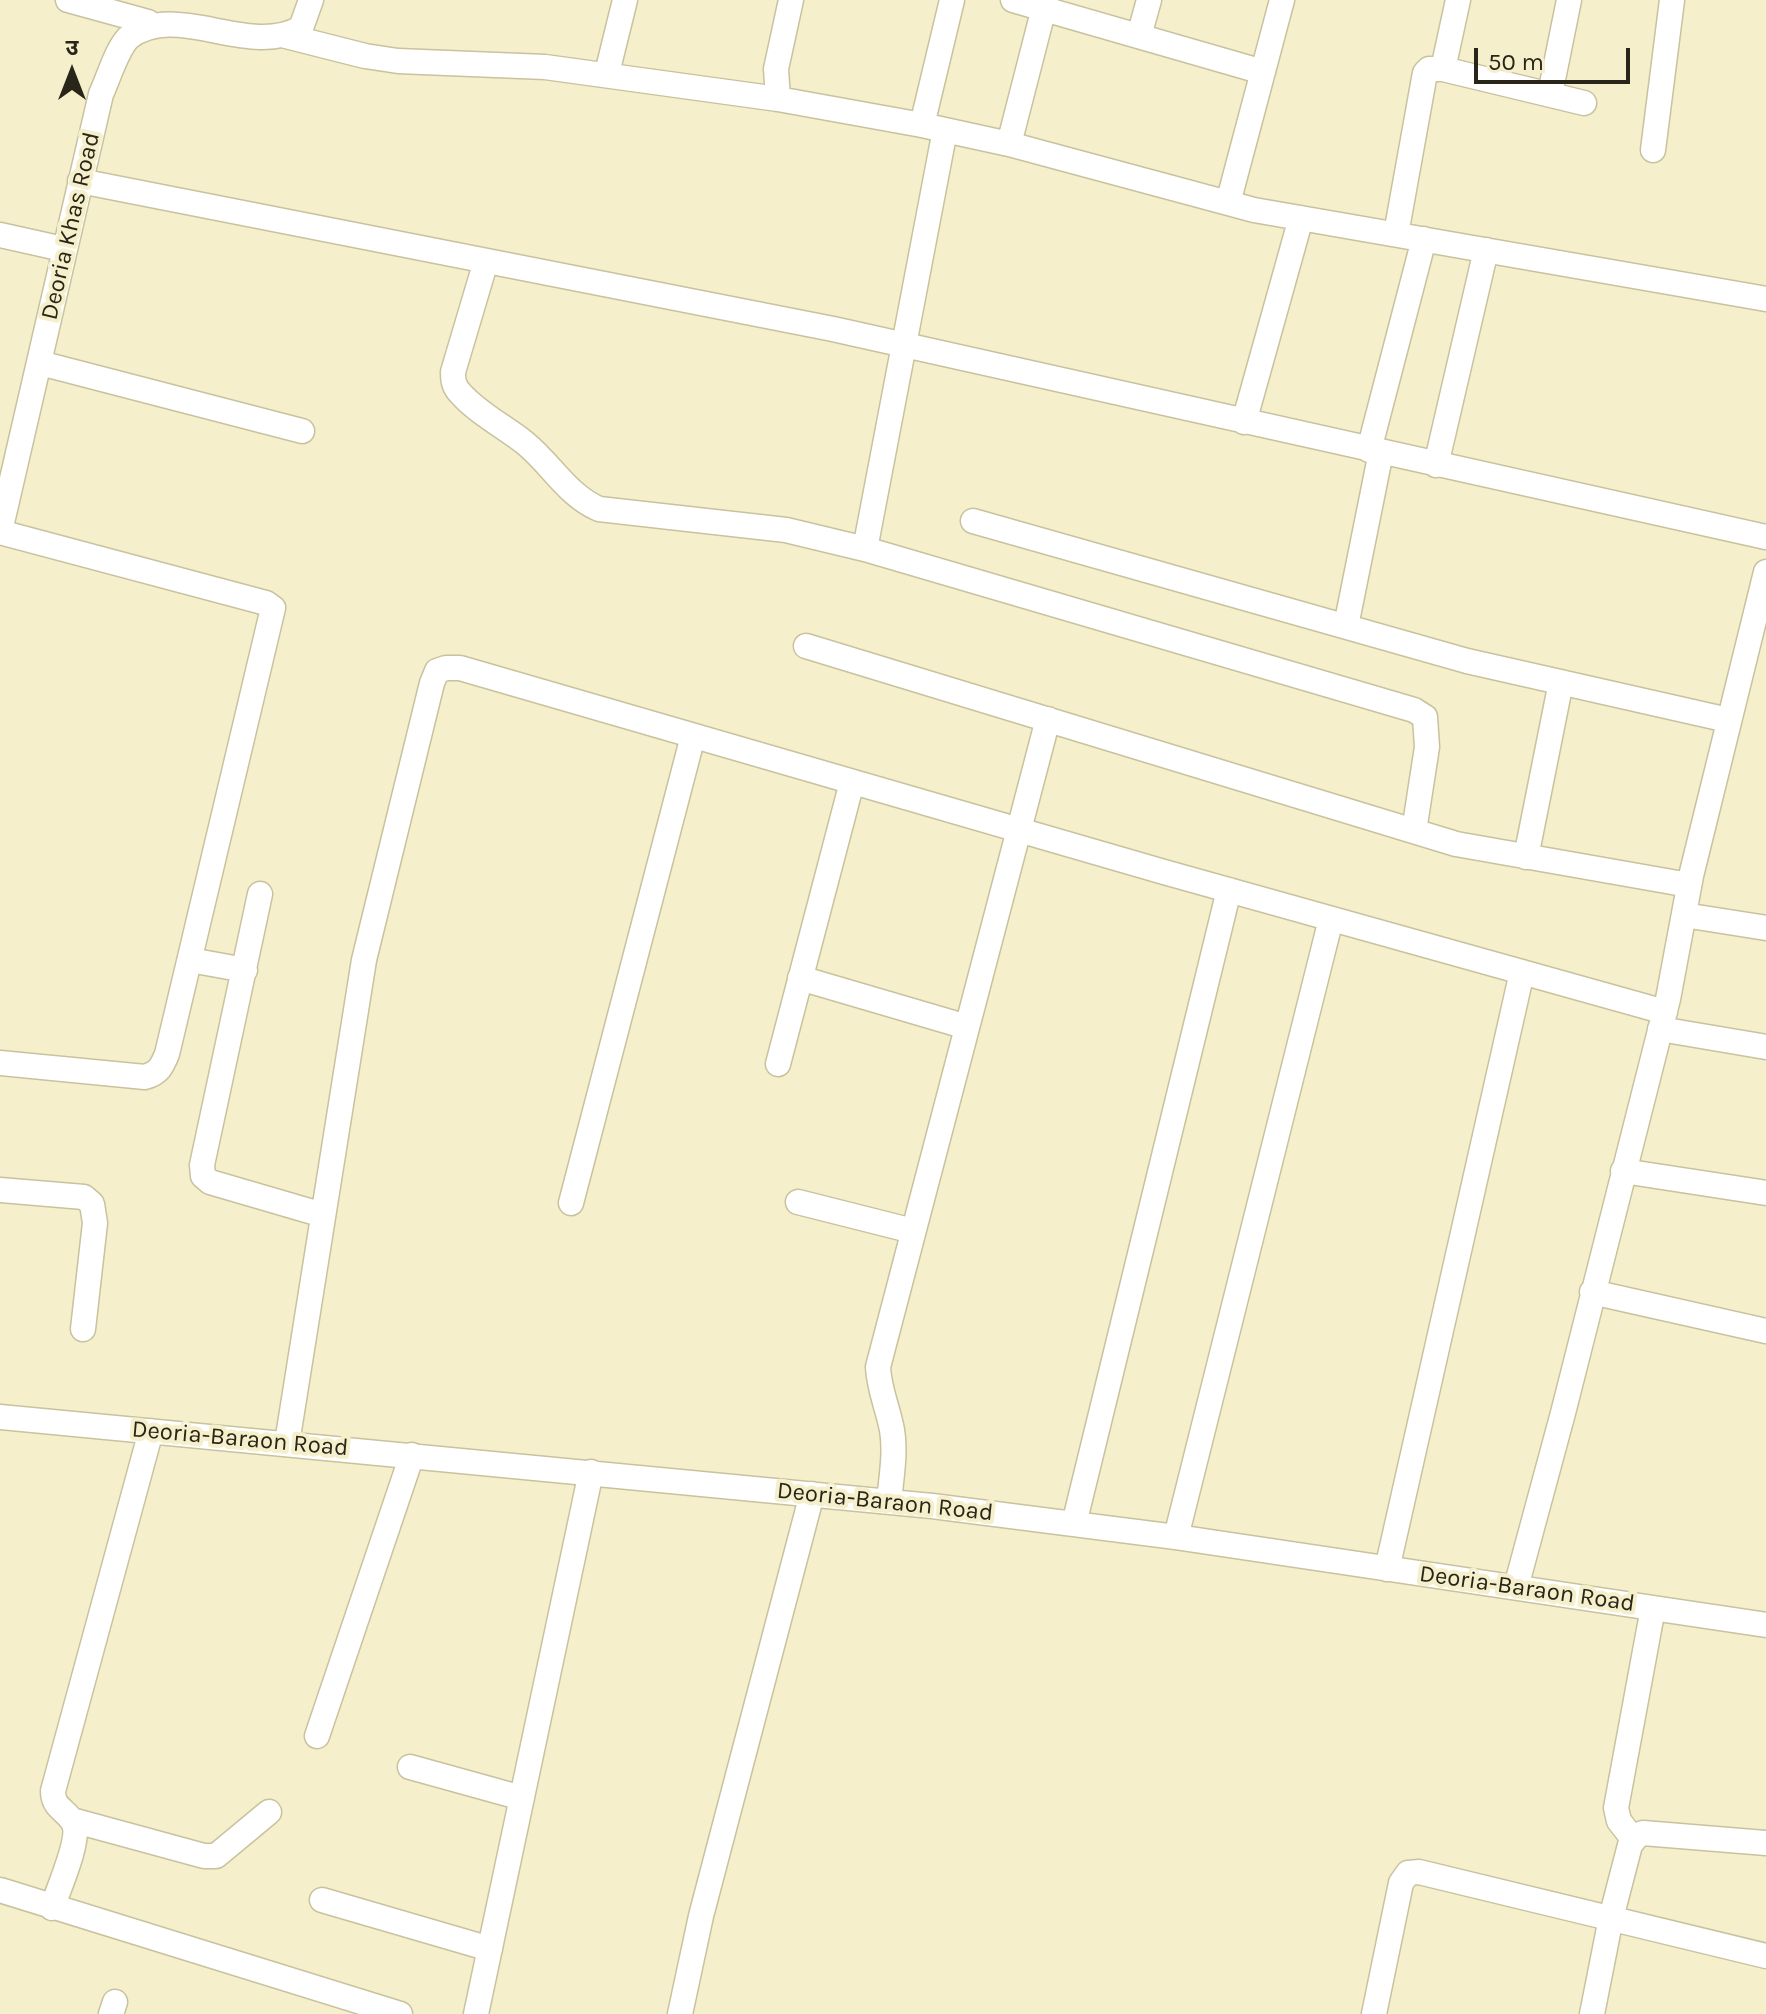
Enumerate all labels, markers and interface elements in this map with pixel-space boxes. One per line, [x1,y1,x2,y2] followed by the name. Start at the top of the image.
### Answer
[32,32,112,112] north arrow
[1478,32,1634,82] scale bar
[66,35,78,61] text: उ
[1488,48,1544,76] text: 50 m
[35,129,107,323] street label: Deoria Khas Road
[131,1415,349,1463] street label: Deoria-Baraon Road
[775,1476,995,1528] street label: Deoria-Baraon Road
[1417,1560,1637,1618] street label: Deoria-Baraon Road

